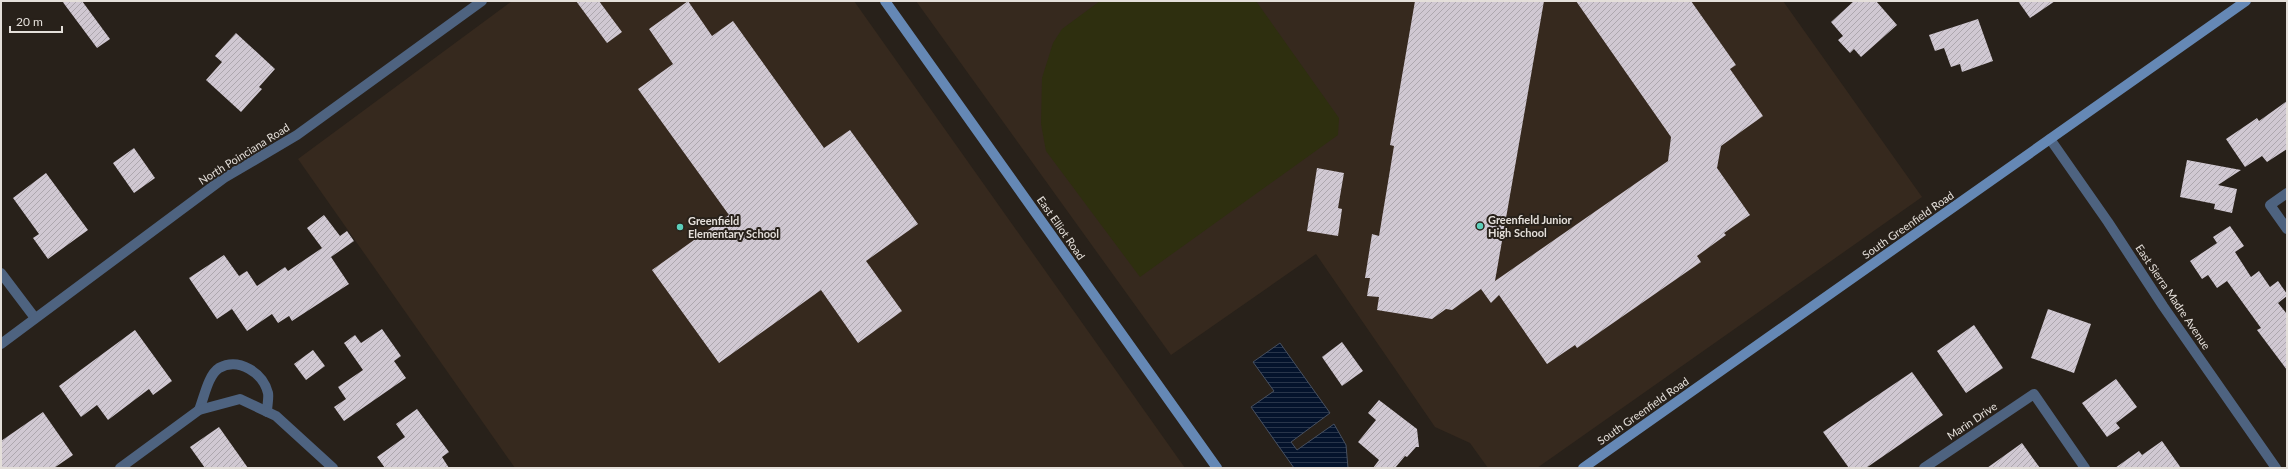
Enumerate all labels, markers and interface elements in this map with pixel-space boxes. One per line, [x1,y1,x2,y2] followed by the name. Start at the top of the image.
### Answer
[10,8,62,34] scale bar
[16,14,43,29] text: 20 m
[196,120,292,187] street label: North Poinciana Road
[1859,188,1956,261] street label: South Greenfield Road
[1035,193,1088,262] street label: East Elliot Road
[1488,213,1573,239] place label: Greenfield Junior High School
[688,214,779,240] place label: Greenfield Elementary School
[1475,221,1485,231] marker: Greenfield Junior High School
[675,222,685,232] marker: Greenfield Elementary School
[2133,242,2214,352] street label: East Sierra Madre Avenue
[1594,374,1691,447] street label: South Greenfield Road
[1944,399,1999,442] street label: Marin Drive

